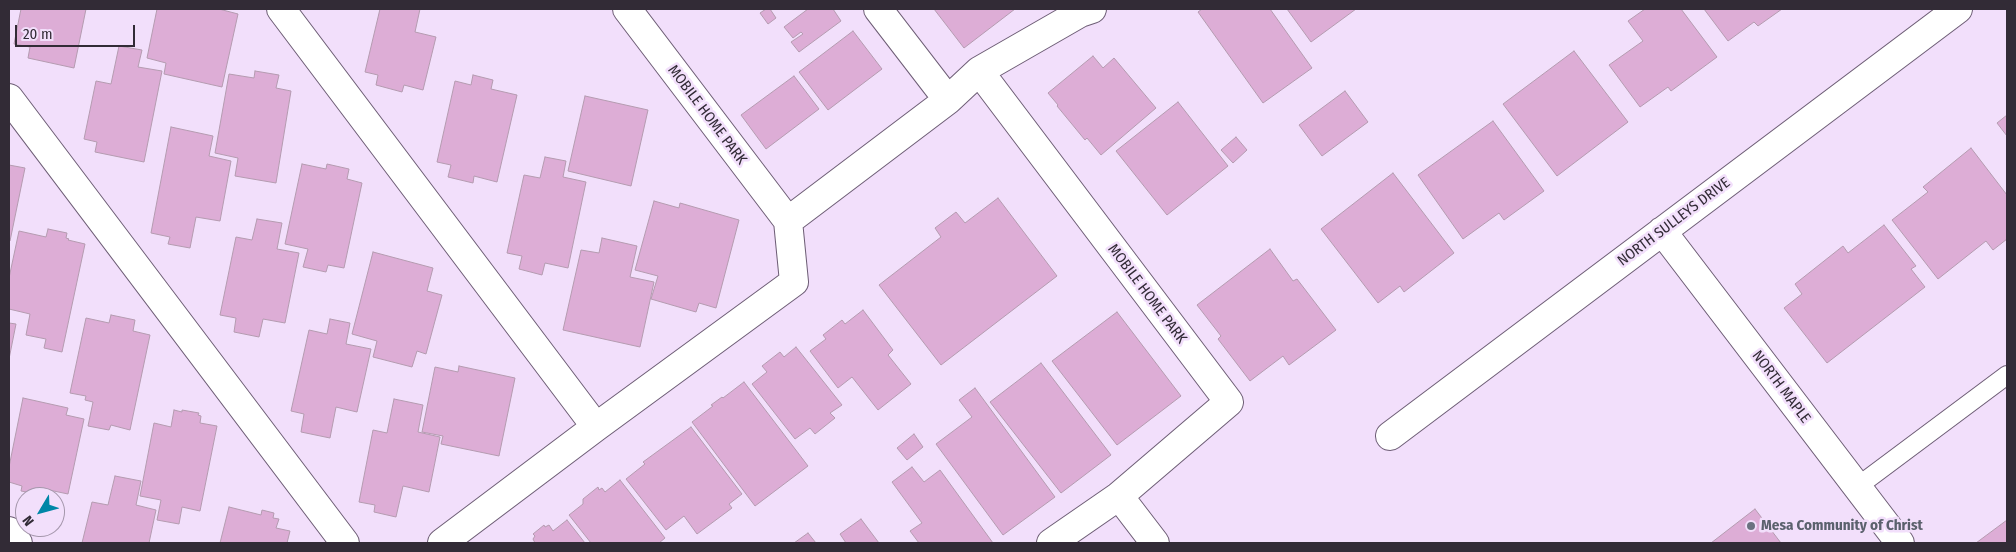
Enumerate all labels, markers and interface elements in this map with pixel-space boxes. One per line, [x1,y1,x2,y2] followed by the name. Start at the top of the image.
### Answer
[18,15,138,47] scale bar
[23,25,53,43] text: 20 m
[664,62,750,168] street label: MOBILE HOME PARK
[1614,174,1734,270] street label: NORTH SULLEYS DRIVE
[1104,241,1190,347] street label: MOBILE HOME PARK
[1748,347,1814,427] street label: NORTH MAPLE
[15,487,65,537] north arrow
[19,512,38,529] text: N
[1761,517,1923,535] place label: Mesa Community of Christ
[1745,520,1757,532] marker: Mesa Community of Christ

